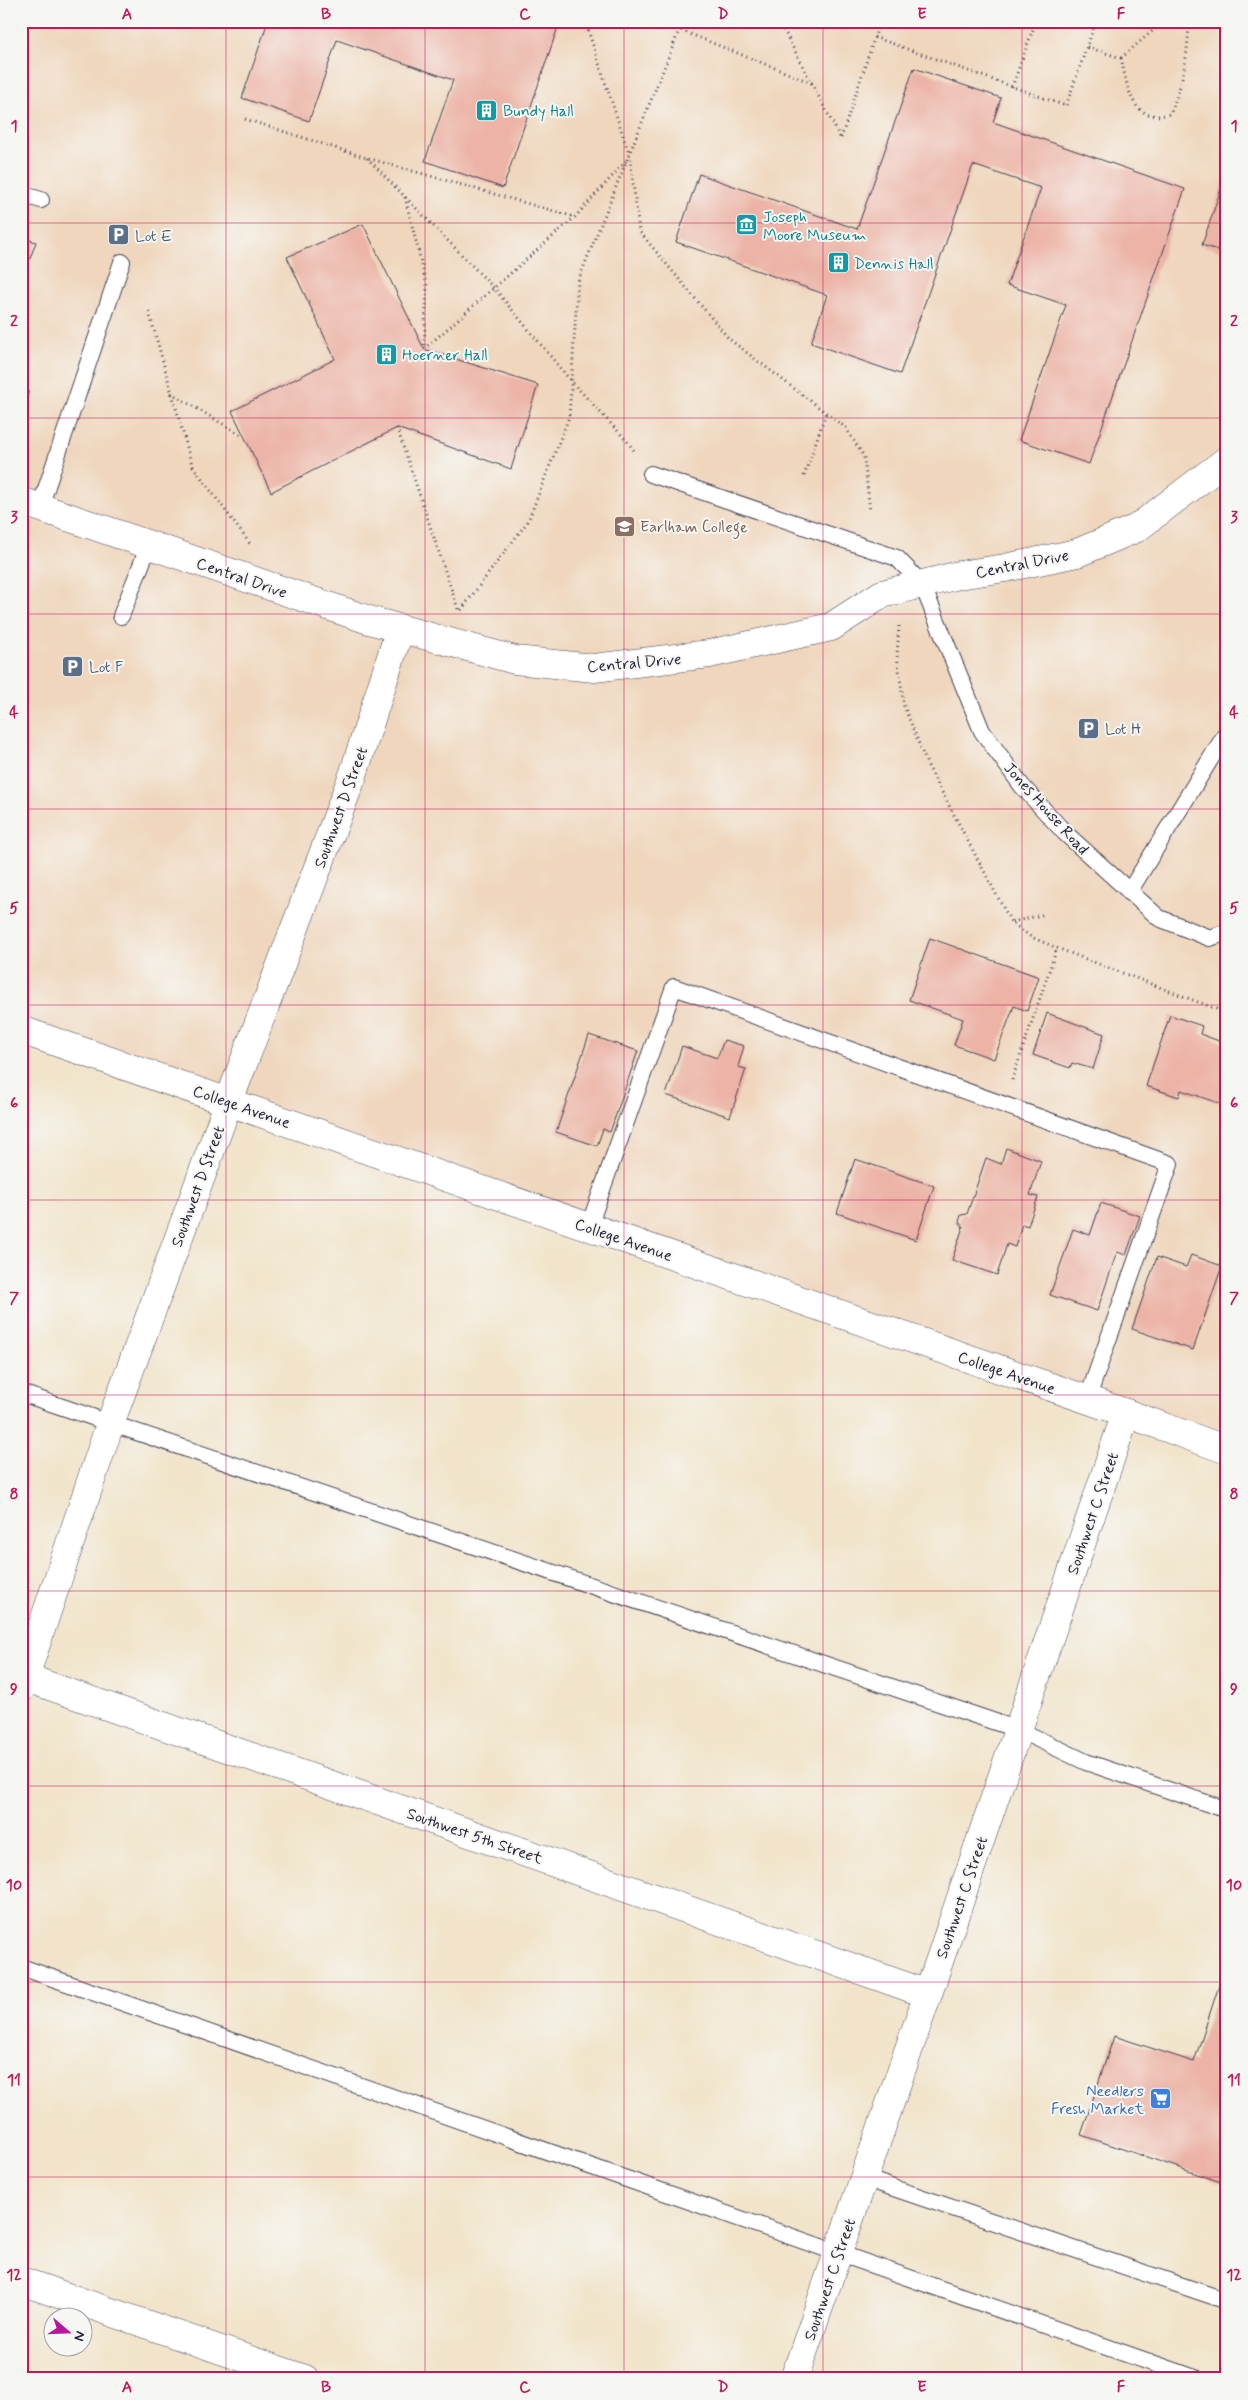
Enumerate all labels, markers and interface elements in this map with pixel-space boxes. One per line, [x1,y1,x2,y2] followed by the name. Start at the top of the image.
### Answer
[122,4,132,25] text: A
[321,4,331,25] text: B
[519,4,531,25] text: C
[717,4,729,25] text: D
[917,4,927,25] text: E
[1117,4,1126,25] text: F
[475,98,499,122] building icon: Bundy Hall
[503,101,574,122] place label: Bundy Hall
[10,116,18,137] text: 1
[1230,116,1238,137] text: 1
[763,207,866,246] place label: Joseph Moore Museum
[735,213,759,237] museum icon: Joseph Moore Museum
[107,223,131,247] parking icon: Lot E
[135,226,172,247] place label: Lot E
[826,251,850,275] building icon: Dennis Hall
[854,254,934,275] place label: Dennis Hall
[10,311,18,332] text: 2
[1230,311,1238,332] text: 2
[374,342,398,366] building icon: Hoerner Hall
[402,345,488,366] place label: Hoerner Hall
[10,507,18,528] text: 3
[1230,507,1238,528] text: 3
[612,514,636,538] school or university icon: Earlham College
[640,517,748,539] place label: Earlham College
[974,545,1071,584] street label: Central Drive
[193,553,290,604] street label: Central Drive
[586,649,682,678] street label: Central Drive
[61,654,85,678] parking icon: Lot F
[89,657,124,678] place label: Lot F
[9,702,19,723] text: 4
[1229,702,1239,723] text: 4
[1077,716,1101,740] parking icon: Lot H
[1105,719,1142,740] place label: Lot H
[310,744,373,871] street label: Southwest D Street
[999,758,1093,860] street label: Jones House Road
[9,898,19,919] text: 5
[1229,898,1239,919] text: 5
[190,1081,293,1134] street label: College Avenue
[10,1093,18,1114] text: 6
[1230,1093,1238,1114] text: 6
[167,1123,230,1250] street label: Southwest D Street
[572,1214,675,1267] street label: College Avenue
[9,1288,19,1309] text: 7
[1229,1288,1239,1309] text: 7
[955,1347,1058,1400] street label: College Avenue
[1063,1450,1124,1577] street label: Southwest C Street
[9,1484,19,1505] text: 8
[1229,1484,1239,1505] text: 8
[10,1679,18,1700] text: 9
[1230,1679,1238,1700] text: 9
[404,1803,546,1870] street label: Southwest 5th Street
[932,1834,993,1961] street label: Southwest C Street
[6,1875,22,1896] text: 10
[1226,1875,1242,1896] text: 10
[7,2070,21,2091] text: 11
[1227,2070,1241,2091] text: 11
[1051,2081,1145,2120] place label: Needlers Fresh Market
[1148,2087,1172,2111] supermarket icon: Needlers Fresh Market
[800,2216,861,2343] street label: Southwest C Street
[6,2265,22,2286] text: 12
[1226,2265,1242,2286] text: 12
[42,2308,92,2358] north arrow
[69,2329,89,2343] text: N
[122,2377,132,2398] text: A
[321,2377,331,2398] text: B
[519,2377,531,2398] text: C
[717,2377,729,2398] text: D
[917,2377,927,2398] text: E
[1117,2377,1126,2398] text: F

